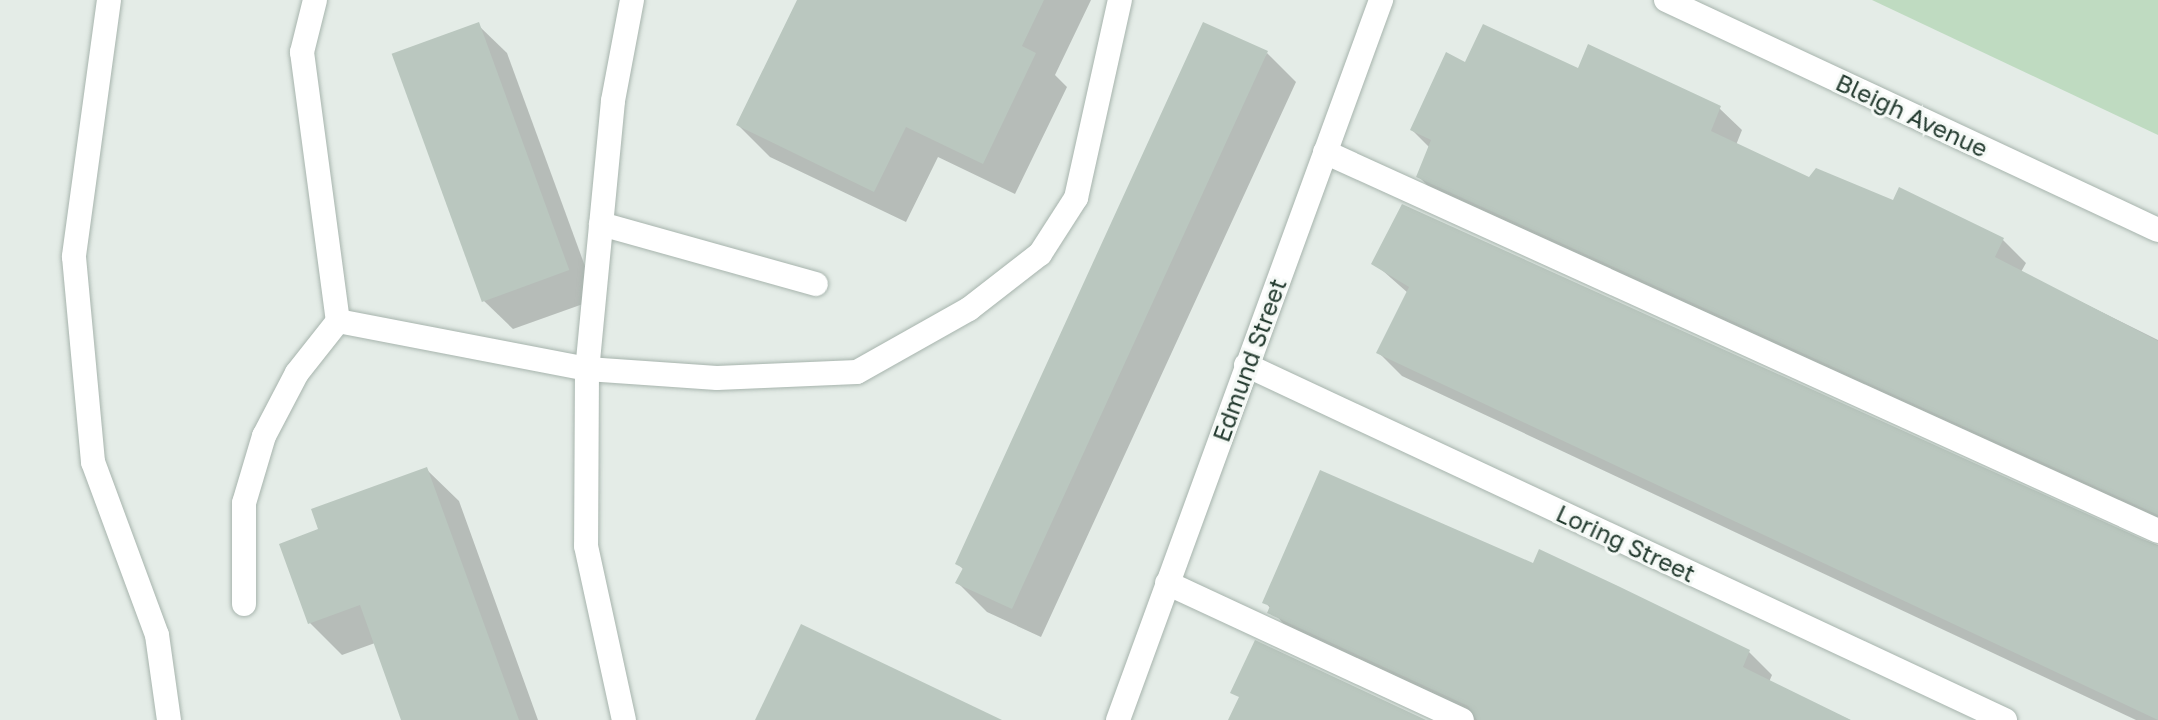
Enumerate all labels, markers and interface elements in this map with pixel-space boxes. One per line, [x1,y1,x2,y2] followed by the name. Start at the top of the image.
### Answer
[1832,67,1992,163] street label: Bleigh Avenue
[1206,275,1292,445] street label: Edmund Street
[1552,498,1700,588] street label: Loring Street

